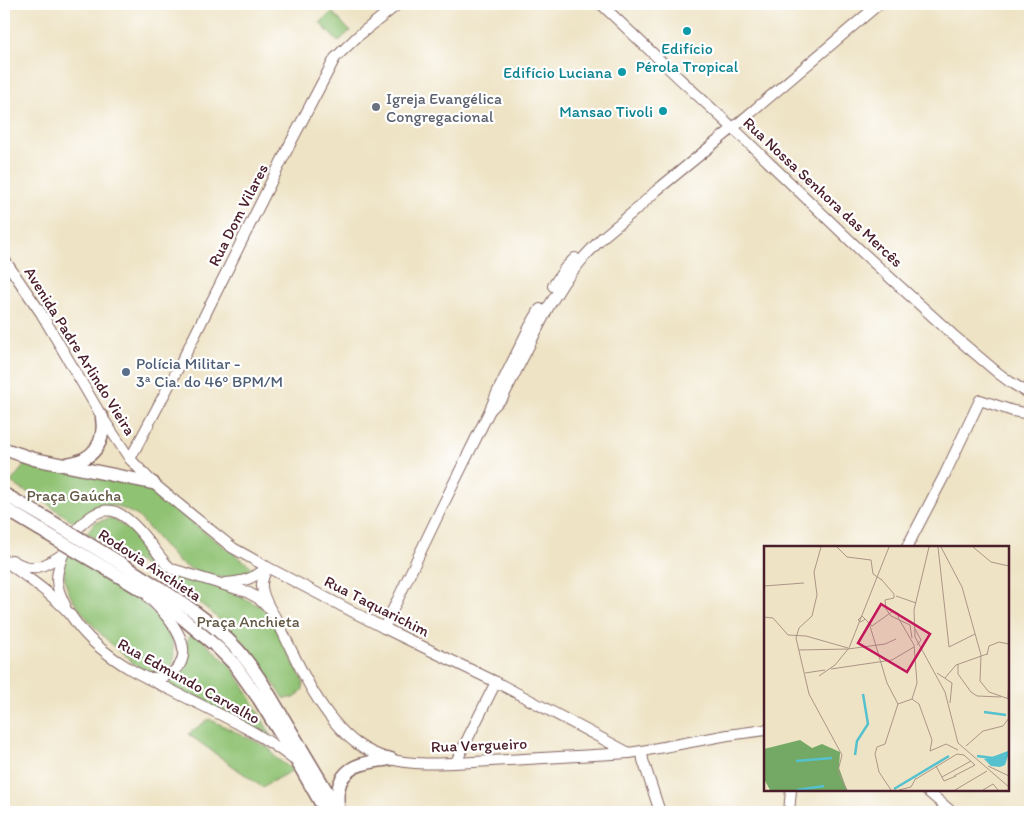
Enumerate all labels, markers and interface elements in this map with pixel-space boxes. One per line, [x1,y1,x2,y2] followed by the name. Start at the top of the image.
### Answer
[681,25,693,37] marker: Edifício Pérola Tropical
[636,39,739,76] place label: Edifício Pérola Tropical
[503,63,613,82] place label: Edifício Luciana
[616,66,628,78] marker: Edifício Luciana
[386,89,502,126] place label: Igreja Evangélica Congregacional
[370,101,382,113] marker: Igreja Evangélica Congregacional
[559,102,653,121] place label: Mansao Tivoli
[657,105,669,117] marker: Mansao Tivoli
[739,113,907,271] street label: Rua Nossa Senhora das Mercês
[204,161,272,269] street label: Rua Dom Vilares
[20,263,140,439] street label: Avenida Padre Arlindo Vieira
[136,354,283,391] place label: Polícia Militar - 3ª Cia. do 46º BPM/M
[120,366,132,378] marker: Polícia Militar - 3ª Cia. do 46º BPM/M
[26,486,122,505] park label: Praça Gaúcha
[95,525,206,606] street label: Rodovia Anchieta
[764,546,1009,791] inset map
[321,571,433,641] street label: Rua Taquarichim
[196,612,300,631] park label: Praça Anchieta
[114,634,264,728] street label: Rua Edmundo Carvalho
[430,734,528,756] street label: Rua Vergueiro

